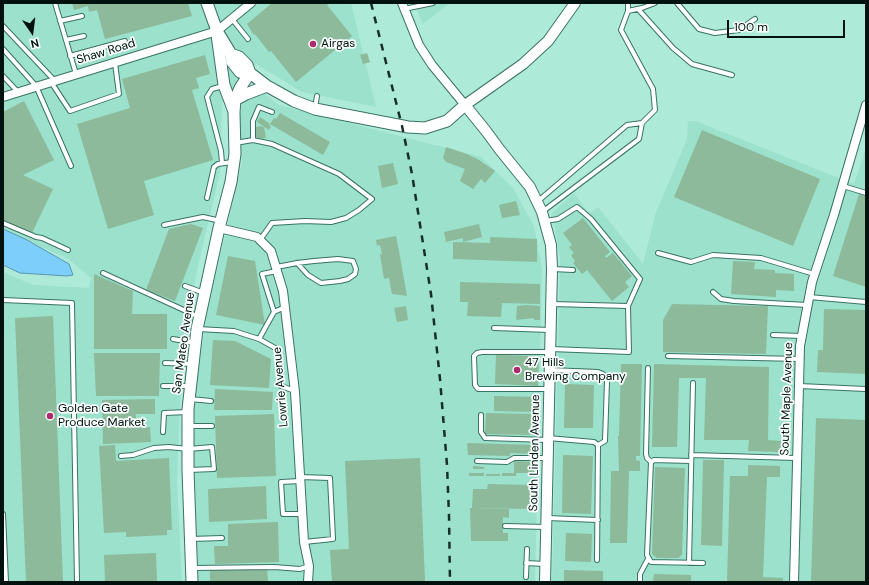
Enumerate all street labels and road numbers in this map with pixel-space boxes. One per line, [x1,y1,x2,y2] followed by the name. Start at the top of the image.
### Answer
[75,36,137,68] street label: Shaw Road
[170,291,198,395] street label: San Mateo Avenue
[778,342,796,456] street label: South Maple Avenue
[270,346,292,428] street label: Lowrie Avenue
[527,394,543,512] street label: South Linden Avenue

